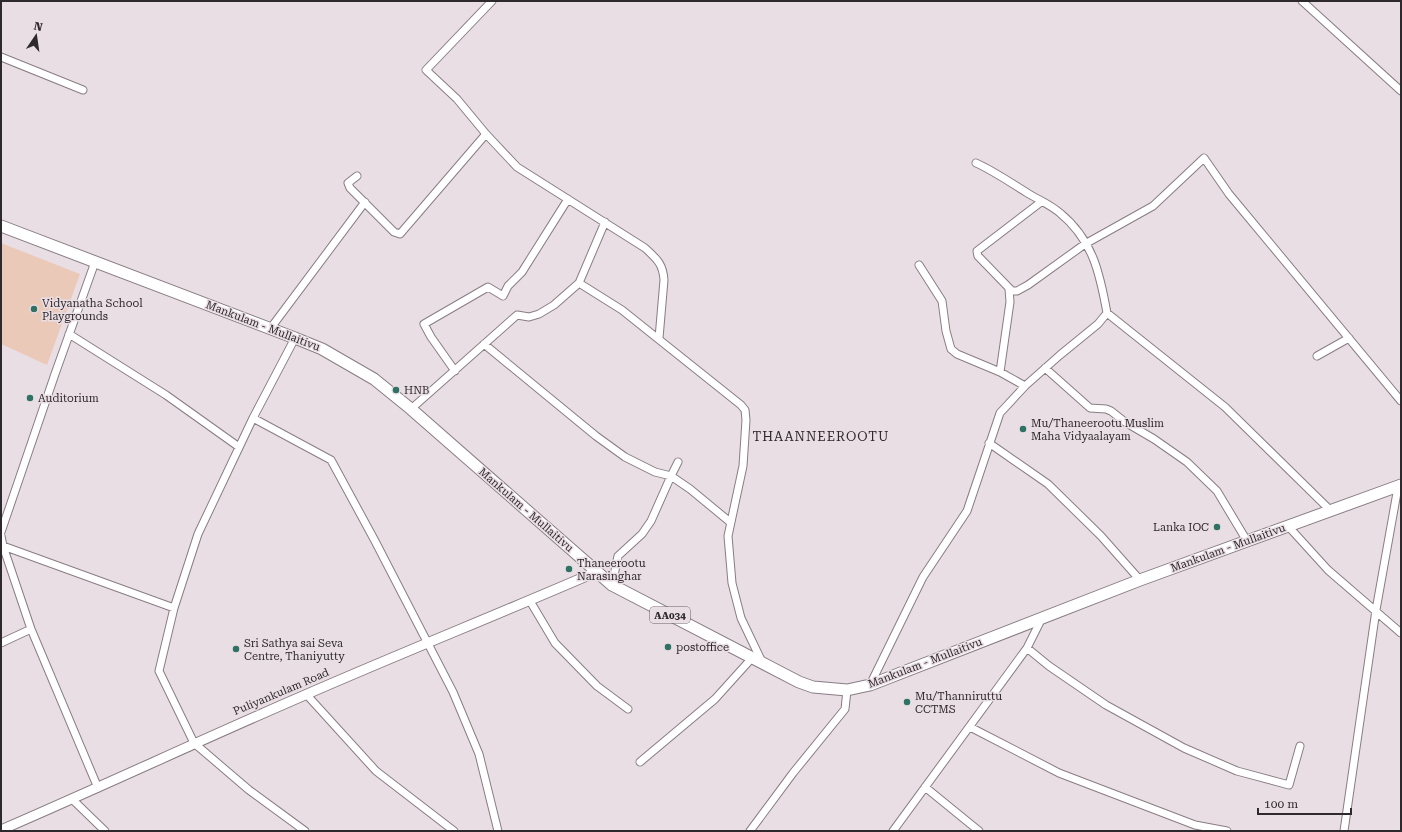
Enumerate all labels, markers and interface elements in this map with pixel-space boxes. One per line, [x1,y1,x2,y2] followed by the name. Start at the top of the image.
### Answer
[16,16,56,56] north arrow
[33,19,44,34] text: N
[42,297,143,323] place label: Vidyanatha School Playgrounds
[204,298,322,354] street label: Mankulam - Mullaitivu
[29,304,39,314] marker: Vidyanatha School Playgrounds
[404,384,429,397] place label: HNB
[391,385,401,395] marker: HNB
[38,392,99,405] place label: Auditorium
[25,393,35,403] marker: Auditorium
[1031,417,1164,443] place label: Mu/Thaneerootu Muslim Maha Vidyaalayam
[1018,424,1028,434] marker: Mu/Thaneerootu Muslim Maha Vidyaalayam
[752,429,890,444] district label: THAANNEEROOTU
[476,465,576,555] street label: Mankulam - Mullaitivu
[1153,521,1209,534] place label: Lanka IOC
[1169,521,1287,575] street label: Mankulam - Mullaitivu
[1212,522,1222,532] marker: Lanka IOC
[577,557,646,583] place label: Thaneerootu Narasinghar
[564,564,574,574] marker: Thaneerootu Narasinghar
[650,607,690,623] road number: AA034
[866,635,984,691] street label: Mankulam - Mullaitivu
[244,637,345,663] place label: Sri Sathya sai Seva Centre, Thaniyutty
[676,641,729,654] place label: postoffice
[663,642,673,652] marker: postoffice
[231,644,241,654] marker: Sri Sathya sai Seva Centre, Thaniyutty
[231,666,331,718] street label: Puliyankulam Road
[915,690,1002,716] place label: Mu/Thanniruttu CCTMS
[902,697,912,707] marker: Mu/Thanniruttu CCTMS
[1258,790,1351,816] scale bar
[1264,797,1298,811] text: 100 m

